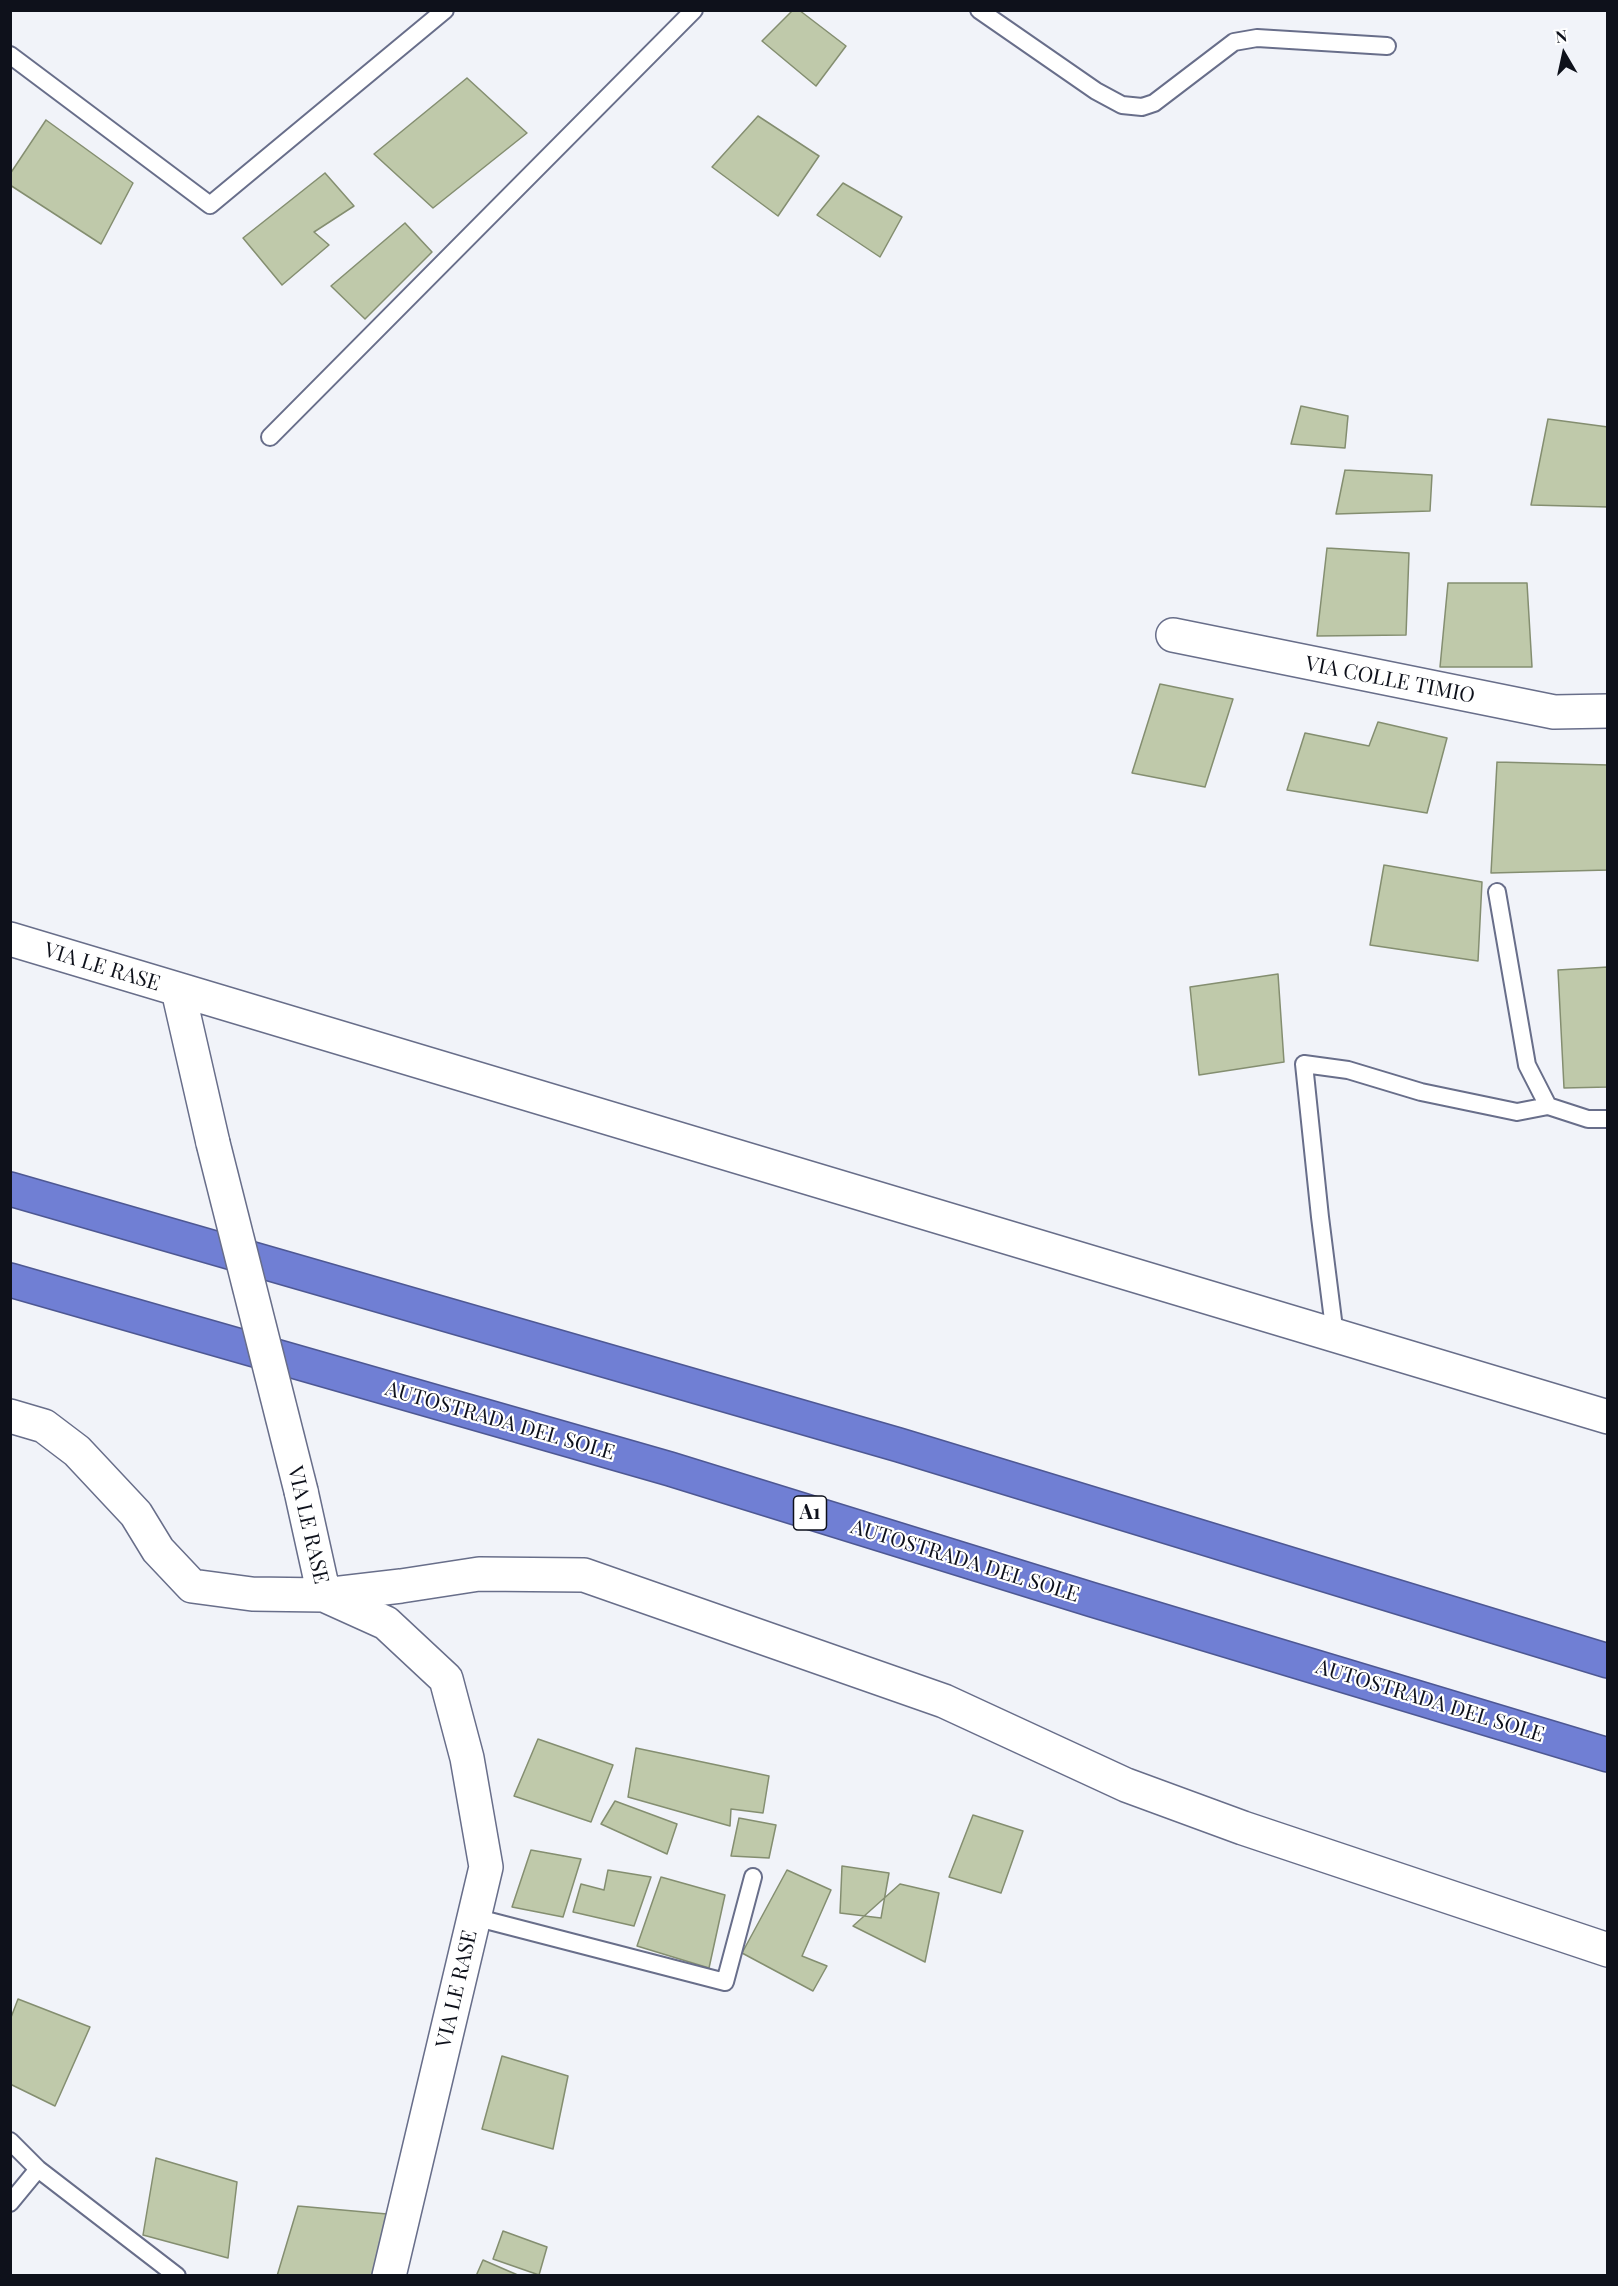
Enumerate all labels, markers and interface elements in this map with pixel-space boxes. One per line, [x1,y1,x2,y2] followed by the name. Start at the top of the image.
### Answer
[1534,24,1594,84] north arrow
[1554,24,1568,47] text: N
[1303,651,1477,709] street label: VIA COLLE TIMIO
[41,937,163,997] street label: VIA LE RASE
[382,1376,618,1466] street label: AUTOSTRADA DEL SOLE
[282,1464,334,1586] street label: VIA LE RASE
[794,1496,826,1530] road number: A1
[848,1514,1082,1608] street label: AUTOSTRADA DEL SOLE
[1313,1654,1547,1748] street label: AUTOSTRADA DEL SOLE
[431,1928,483,2050] street label: VIA LE RASE

